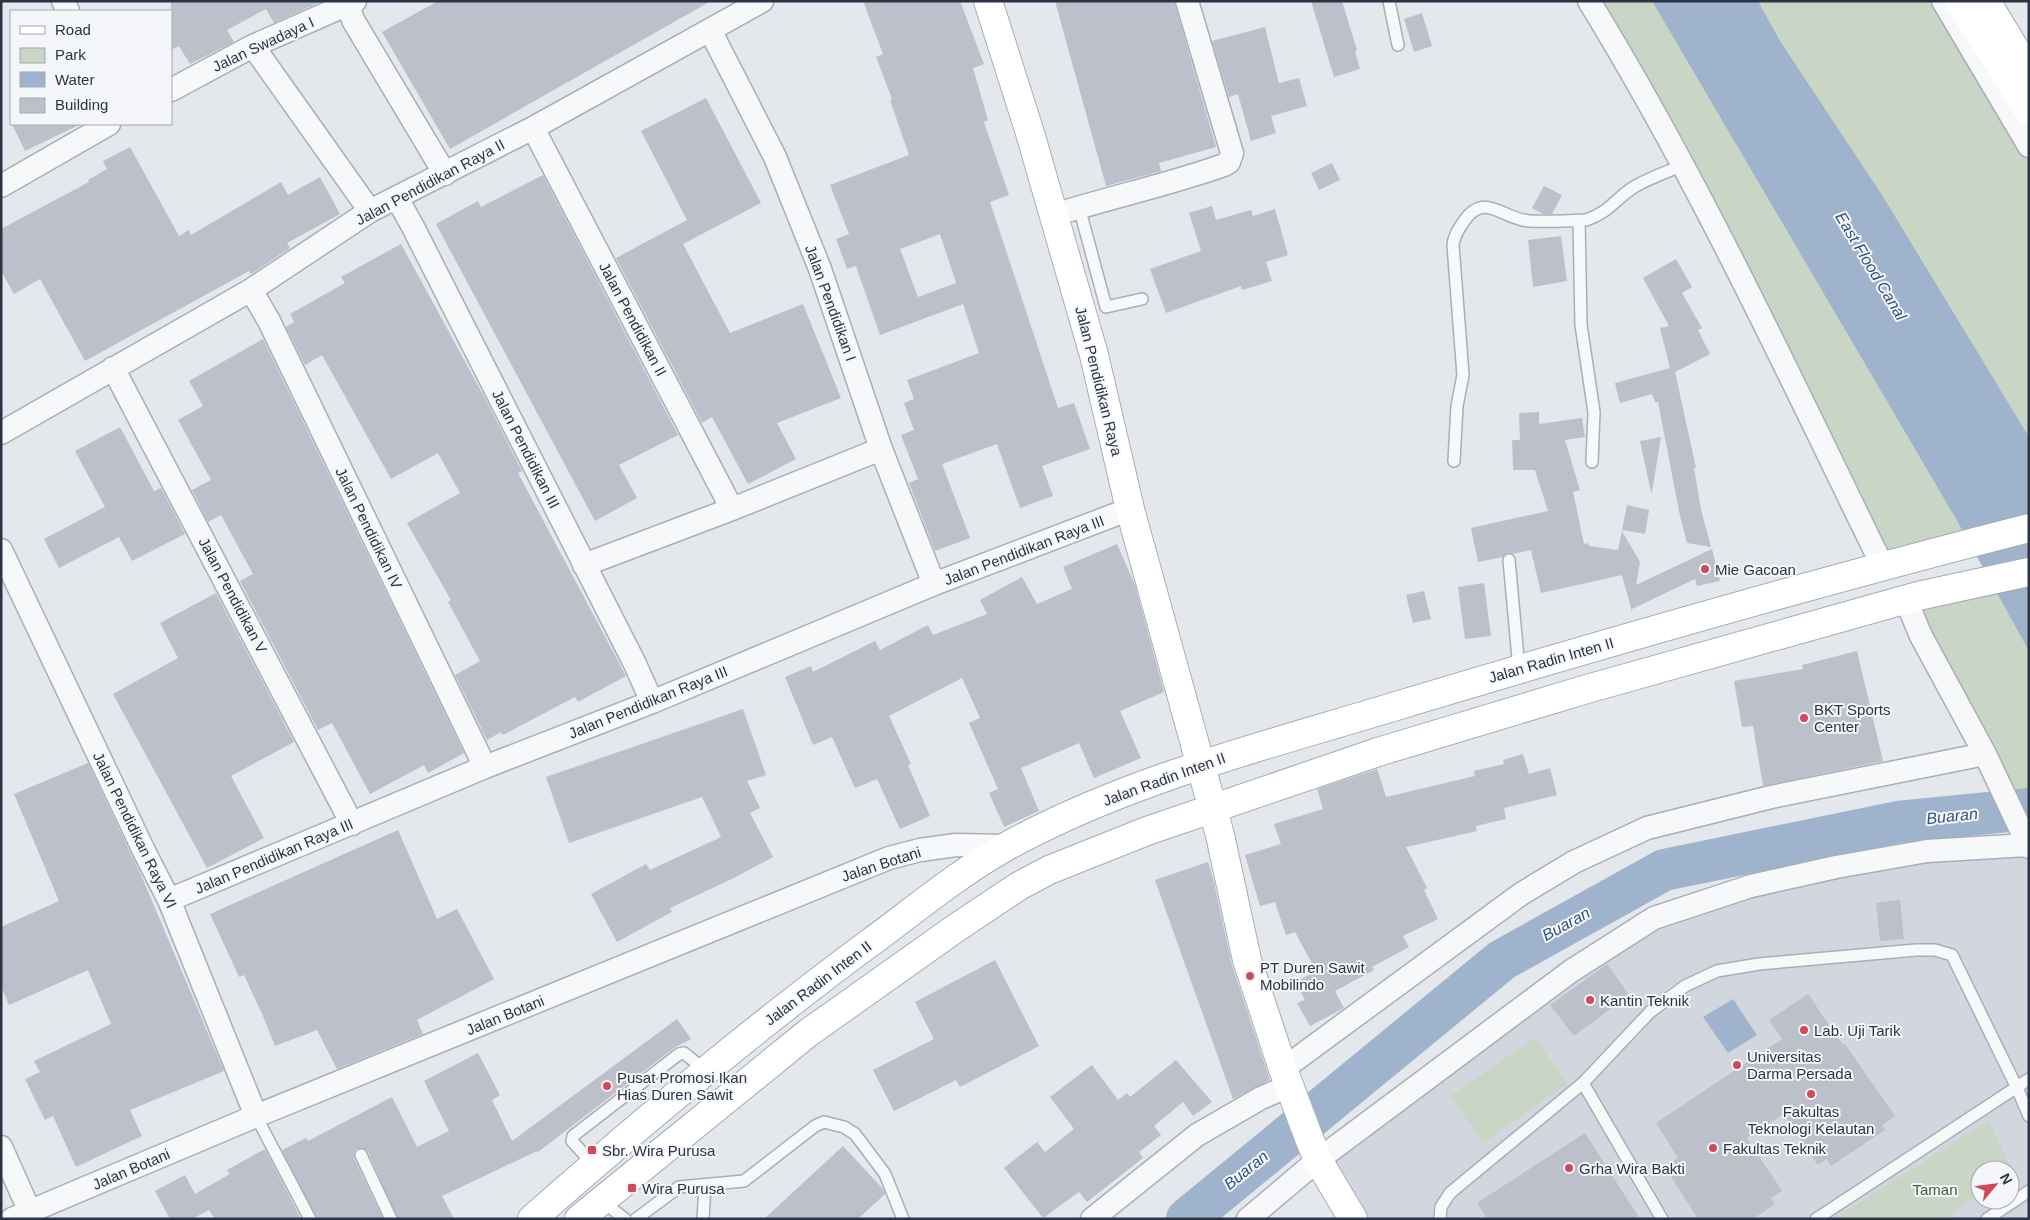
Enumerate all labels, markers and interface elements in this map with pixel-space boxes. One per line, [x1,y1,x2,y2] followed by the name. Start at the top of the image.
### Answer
[10,10,172,125] legend
[210,13,316,75] street label: Jalan Swadaya I
[55,21,91,38] text: Road
[55,46,86,63] text: Park
[55,71,94,88] text: Water
[55,96,108,113] text: Building
[353,136,507,228] street label: Jalan Pendidikan Raya II
[1832,209,1910,323] water label: East Flood Canal
[802,242,860,364] street label: Jalan Pendidikan I
[596,259,670,379] street label: Jalan Pendidikan II
[1072,305,1126,458] street label: Jalan Pendidikan Raya
[489,387,563,511] street label: Jalan Pendidikan III
[332,465,406,591] street label: Jalan Pendidikan IV
[942,512,1106,588] street label: Jalan Pendidikan Raya III
[195,534,271,656] street label: Jalan Pendidikan V
[1715,561,1796,578] place label: Mie Gacoan
[1699,563,1711,575] marker: Mie Gacoan
[1487,634,1615,686] street label: Jalan Radin Inten II
[566,662,730,742] street label: Jalan Pendidikan Raya III
[1814,701,1890,735] place label: BKT Sports Center
[1798,712,1810,724] marker: BKT Sports Center
[90,749,180,911] street label: Jalan Pendidikan Raya VI
[1100,749,1228,809] street label: Jalan Radin Inten II
[1925,805,1979,827] water label: Buaran
[192,815,356,897] street label: Jalan Pendidikan Raya III
[839,843,923,885] street label: Jalan Botani
[1539,904,1593,944] water label: Buaran
[761,937,875,1029] street label: Jalan Radin Inten II
[1260,959,1366,993] place label: PT Duren Sawit Mobilindo
[1244,970,1256,982] marker: PT Duren Sawit Mobilindo
[464,992,546,1038] street label: Jalan Botani
[1600,992,1689,1009] place label: Kantin Teknik
[1584,994,1596,1006] marker: Kantin Teknik
[1814,1022,1901,1039] place label: Lab. Uji Tarik
[1798,1024,1810,1036] marker: Lab. Uji Tarik
[1747,1048,1853,1082] place label: Universitas Darma Persada
[1731,1059,1743,1071] marker: Universitas Darma Persada
[617,1069,747,1103] place label: Pusat Promosi Ikan Hias Duren Sawit
[601,1080,613,1092] marker: Pusat Promosi Ikan Hias Duren Sawit
[1805,1088,1817,1100] marker: Fakultas Teknologi Kelautan
[1748,1103,1874,1137] place label: Fakultas Teknologi Kelautan
[1723,1140,1827,1157] place label: Fakultas Teknik
[602,1142,716,1159] place label: Sbr. Wira Purusa
[1707,1142,1719,1154] marker: Fakultas Teknik
[586,1144,598,1156] marker: Sbr. Wira Purusa
[90,1145,172,1193] street label: Jalan Botani
[1221,1147,1271,1193] water label: Buaran
[1579,1160,1685,1177] place label: Grha Wira Bakti
[1970,1160,2020,1210] north arrow
[1563,1162,1575,1174] marker: Grha Wira Bakti
[1997,1170,2016,1187] text: N
[642,1180,725,1197] place label: Wira Purusa
[1912,1181,1958,1198] park label: Taman
[626,1182,638,1194] marker: Wira Purusa

